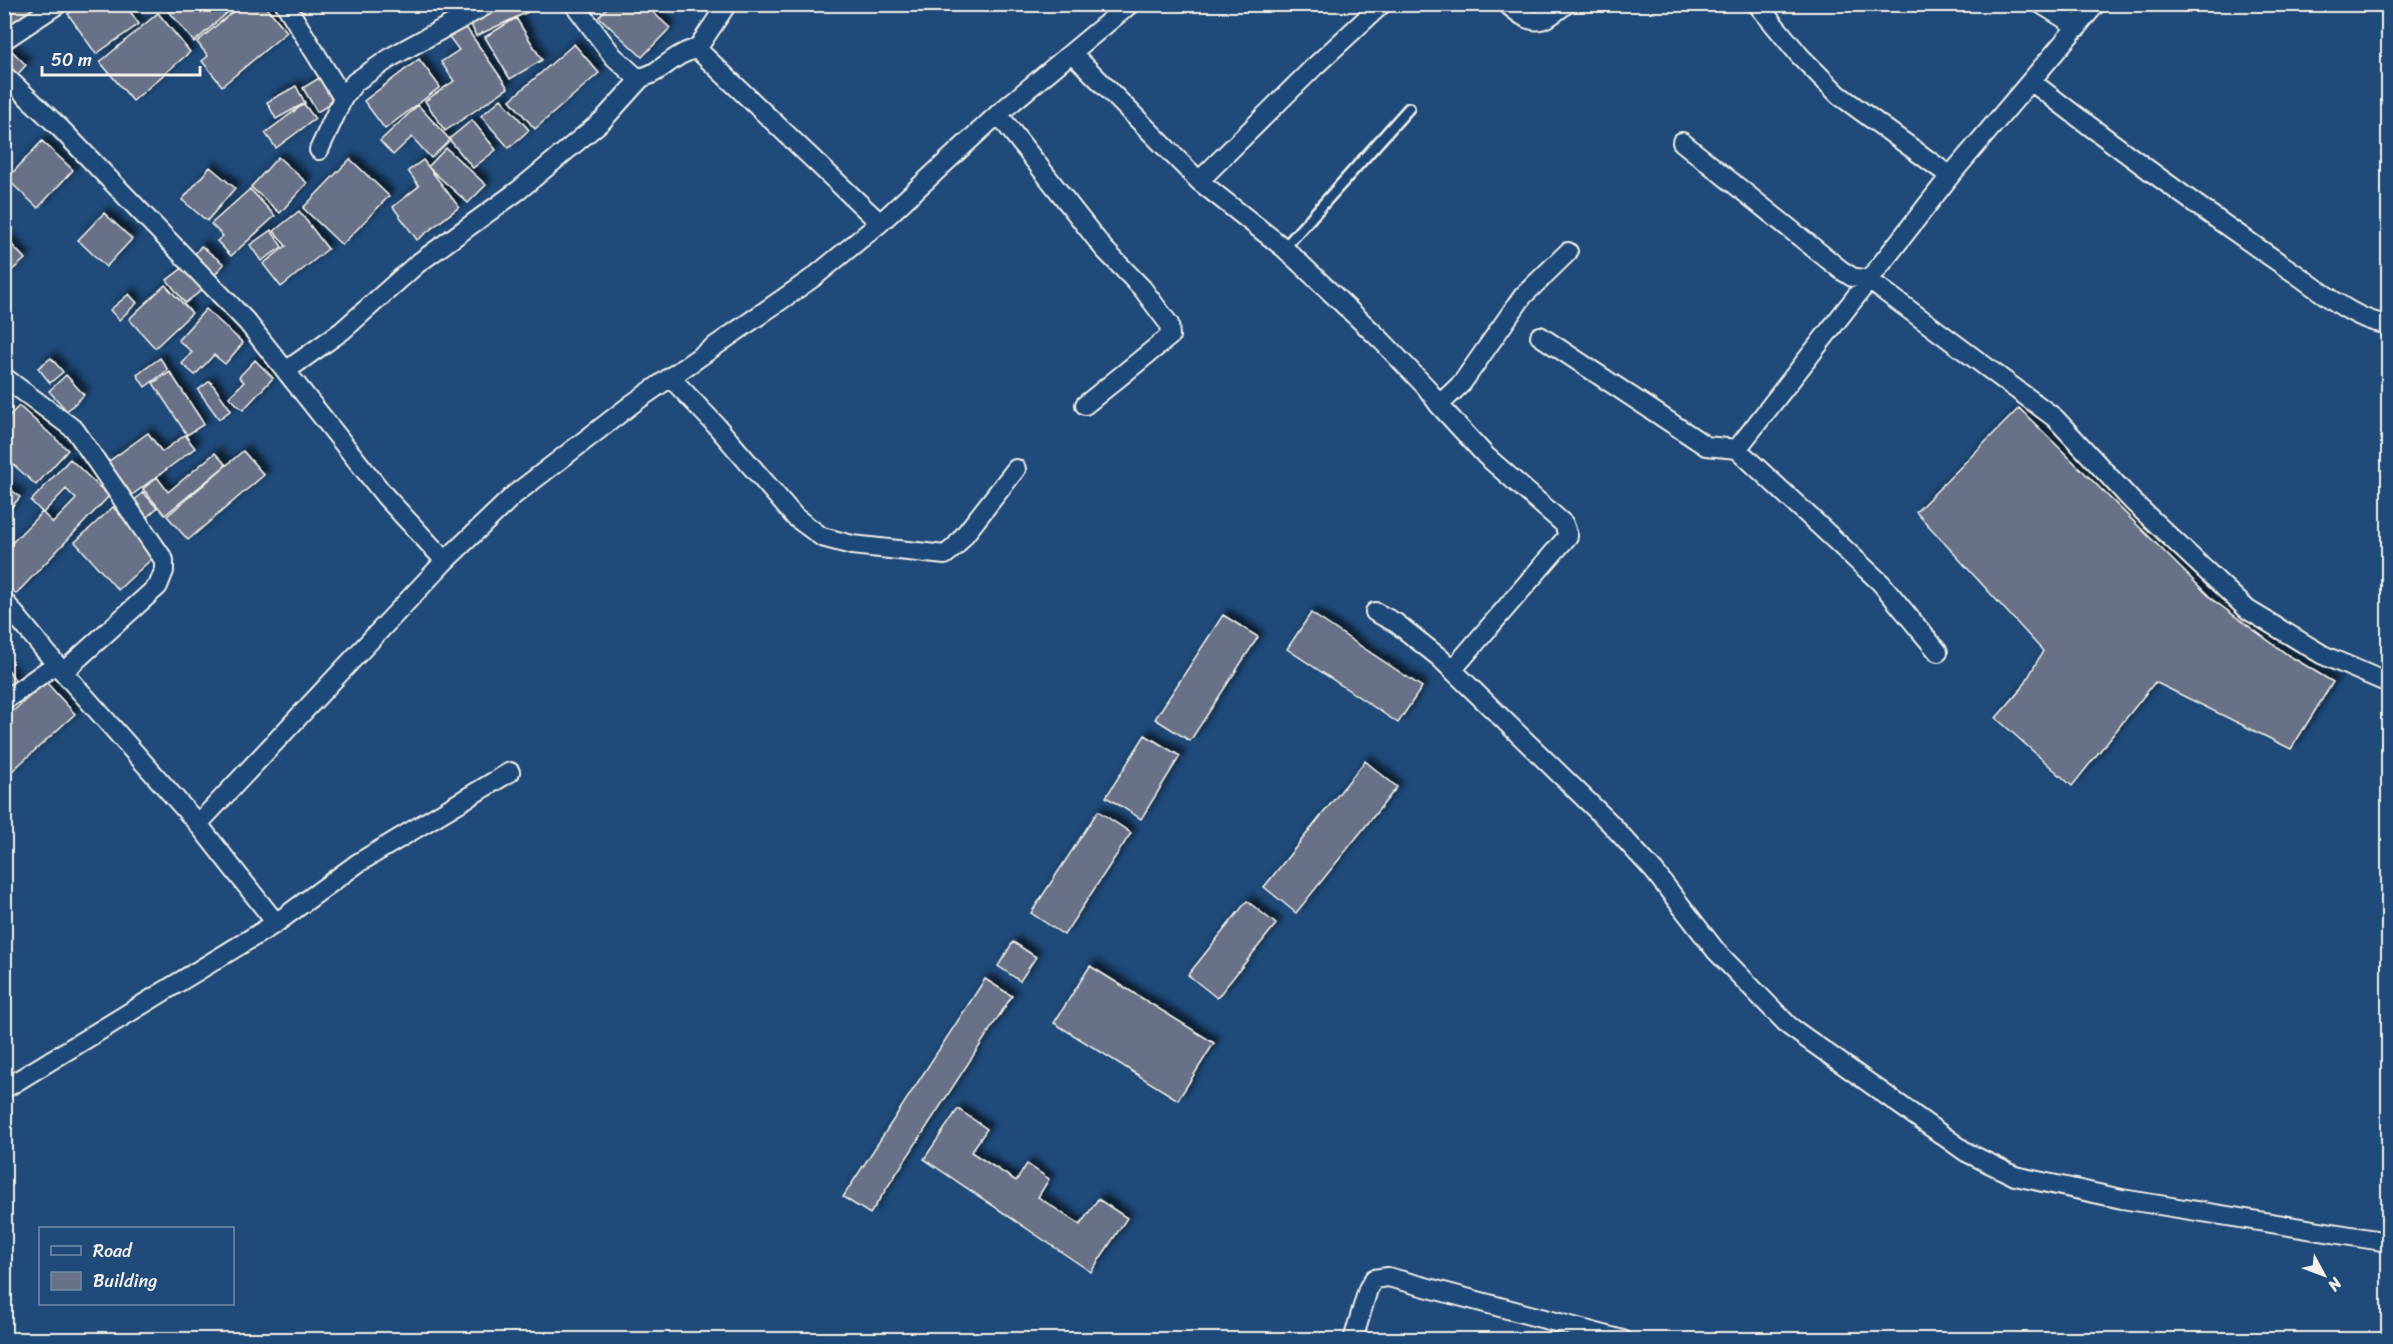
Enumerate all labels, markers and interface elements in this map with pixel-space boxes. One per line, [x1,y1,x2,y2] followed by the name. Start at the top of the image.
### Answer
[42,39,200,77] scale bar
[51,44,92,76] text: 50 m
[39,1227,234,1305] legend
[93,1235,133,1267] text: Road
[2294,1245,2354,1305] north arrow
[93,1265,157,1297] text: Building
[2320,1270,2350,1299] text: N

